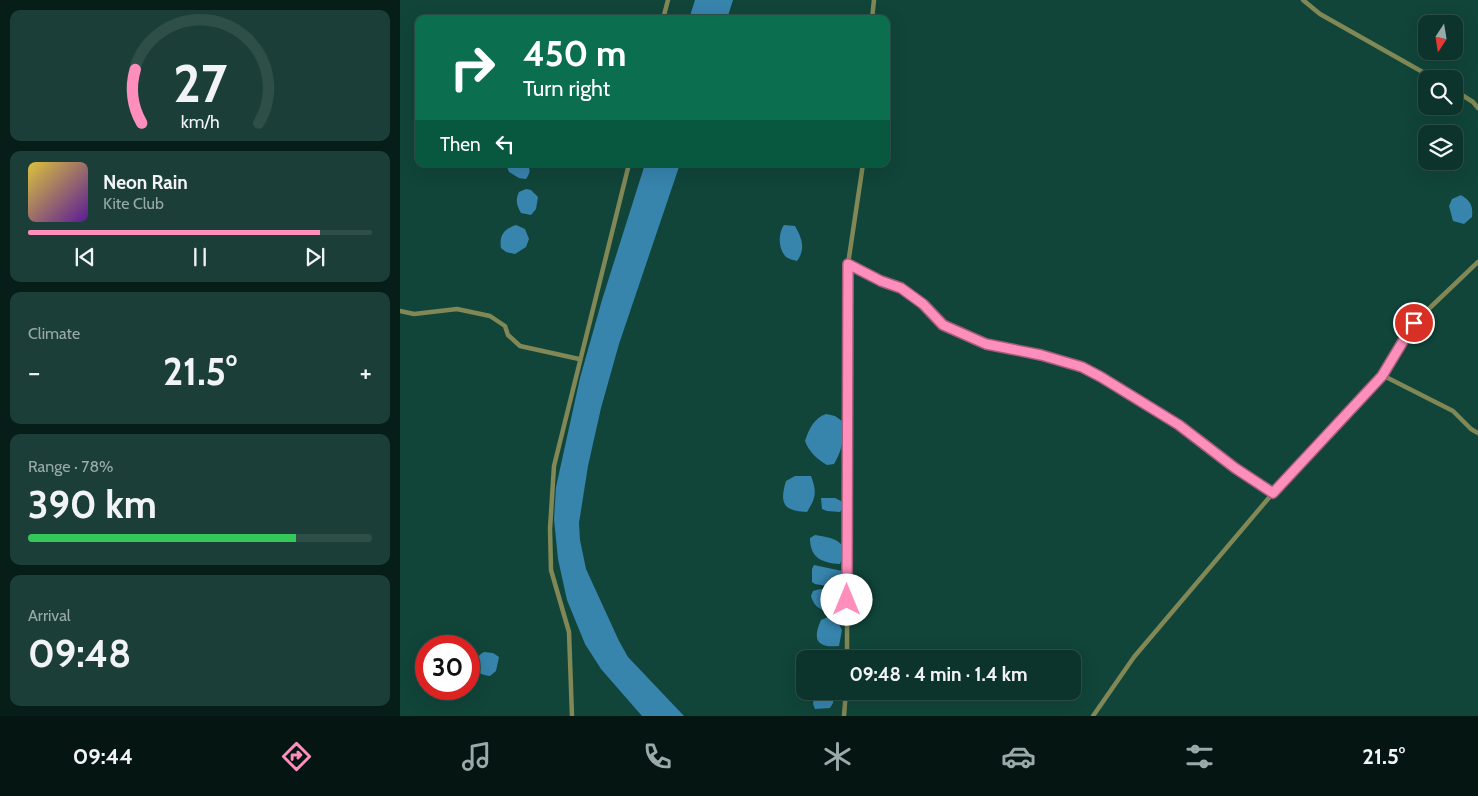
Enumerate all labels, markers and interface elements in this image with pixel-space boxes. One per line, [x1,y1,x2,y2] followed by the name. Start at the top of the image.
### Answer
[1418,15,1462,60] north arrow
[1418,15,1463,170] map controls
[523,32,627,75] text: 450 m
[440,35,505,100] icon: right
[173,52,227,115] text: 27
[1418,70,1463,115] button: search
[523,75,610,102] text: Turn right
[180,111,220,132] text: km/h
[1418,125,1463,170] button: layers
[491,130,519,158] icon: left
[440,133,481,156] text: Then
[103,171,188,194] text: Neon Rain
[103,194,164,213] text: Kite Club
[71,243,99,271] icon: previous
[186,243,214,271] icon: pause
[301,243,329,271] icon: next
[1393,302,1435,344] pin
[1400,309,1428,337] icon: arrive
[28,324,80,343] text: Climate
[163,348,237,395] text: 21.5°
[28,355,40,389] text: −
[360,355,372,389] text: +
[28,457,114,476] text: Range · 78%
[28,481,157,528] text: 390 km
[820,573,872,625] position arrow
[28,606,71,625] text: Arrival
[28,630,131,677] text: 09:48
[415,635,480,700] speed limit sign: 30
[849,663,1028,686] text: 09:48 · 4 min · 1.4 km
[279,739,314,774] icon: directions
[459,739,494,774] icon: music
[640,739,675,774] icon: phone
[820,739,855,774] icon: climate
[1001,739,1036,774] icon: car
[1182,739,1217,774] icon: filters
[73,743,133,770] text: 09:44
[1362,743,1405,770] text: 21.5°

